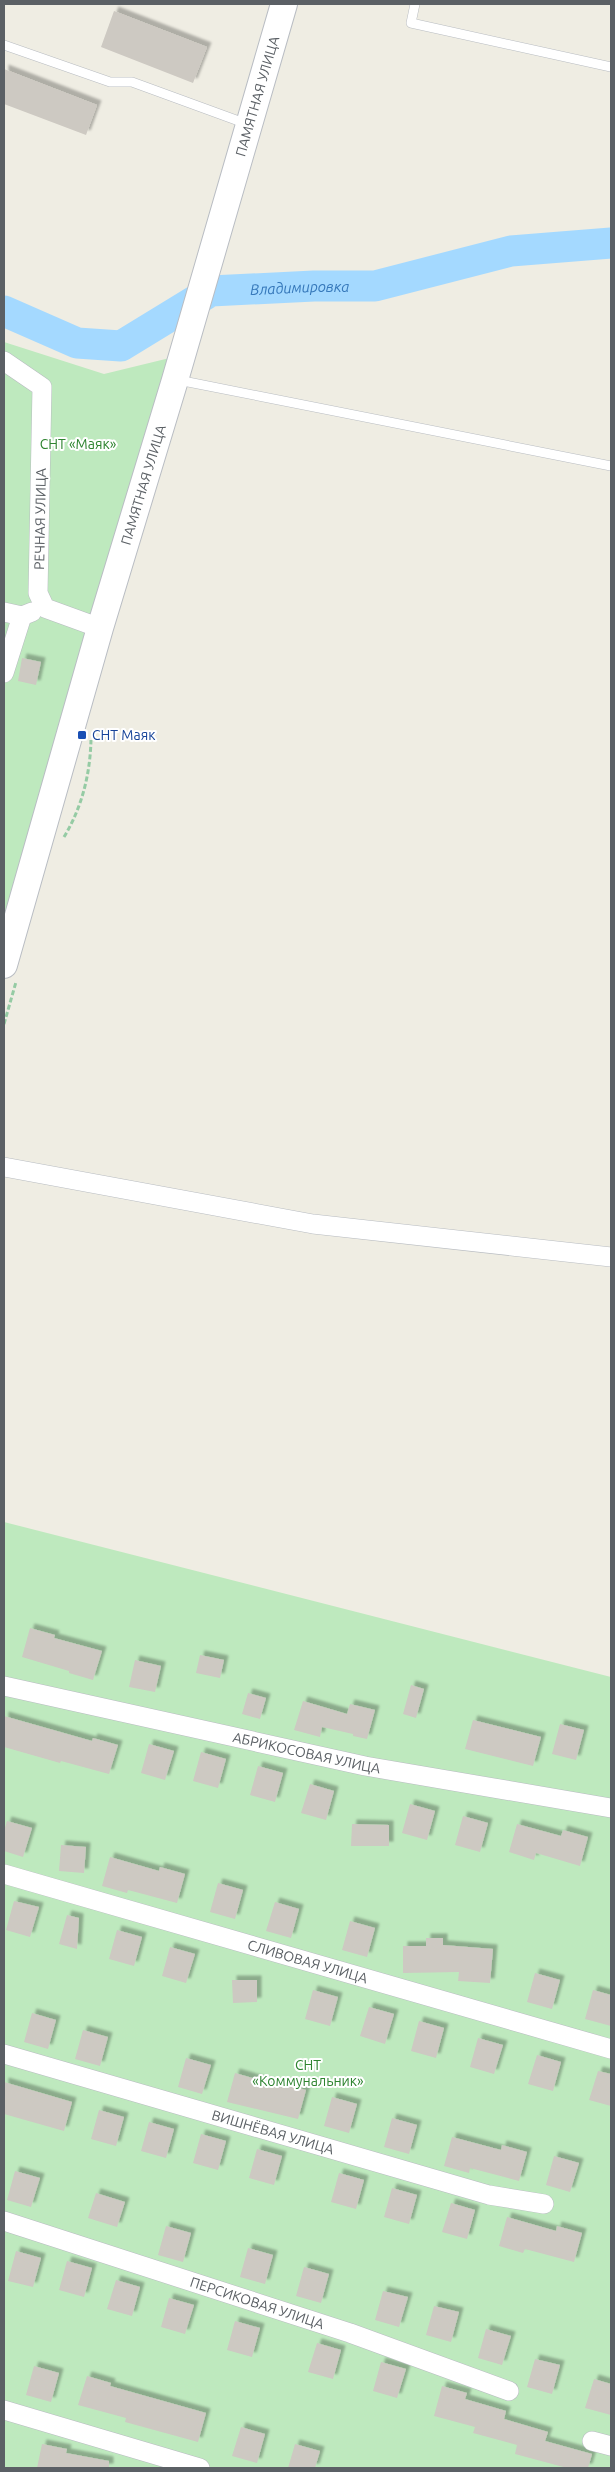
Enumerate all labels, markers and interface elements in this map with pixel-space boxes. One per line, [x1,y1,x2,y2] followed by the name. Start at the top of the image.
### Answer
[232,34,282,158] street label: ПАМЯТНАЯ УЛИЦА
[249,277,349,298] water label: Владимировка
[118,423,169,547] street label: ПАМЯТНАЯ УЛИЦА
[40,436,117,452] park label: СНТ «Маяк»
[31,468,49,570] street label: РЕЧНАЯ УЛИЦА
[92,727,155,743] place label: СНТ Маяк
[76,729,88,741] marker: СНТ Маяк
[231,1729,382,1777] street label: АБРИКОСОВАЯ УЛИЦА
[246,1937,370,1986] street label: СЛИВОВАЯ УЛИЦА
[252,2057,364,2089] park label: СНТ «Коммунальник»
[210,2107,336,2158] street label: ВИШНЁВАЯ УЛИЦА
[188,2274,326,2332] street label: ПЕРСИКОВАЯ УЛИЦА

